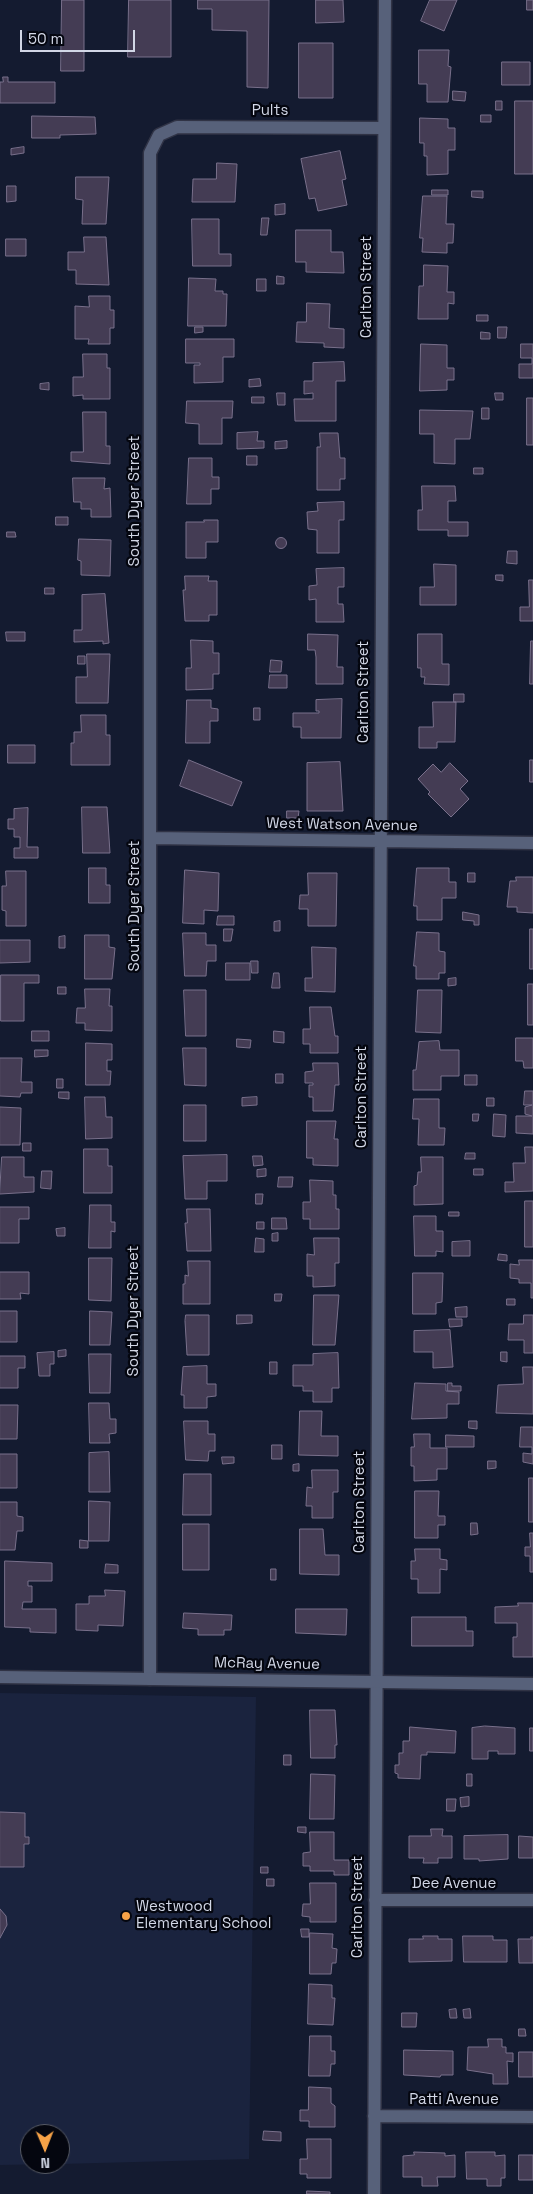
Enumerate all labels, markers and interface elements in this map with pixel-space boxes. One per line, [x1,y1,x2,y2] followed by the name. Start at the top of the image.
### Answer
[22,20,138,52] scale bar
[28,29,63,48] text: 50 m
[252,102,288,120] street label: Pults
[358,236,376,338] street label: Carlton Street
[126,436,144,566] street label: South Dyer Street
[355,641,373,743] street label: Carlton Street
[266,815,418,835] street label: West Watson Avenue
[126,841,144,971] street label: South Dyer Street
[353,1046,371,1148] street label: Carlton Street
[125,1246,143,1376] street label: South Dyer Street
[351,1451,369,1553] street label: Carlton Street
[214,1654,320,1674] street label: McRay Avenue
[349,1856,367,1958] street label: Carlton Street
[412,1875,496,1893] street label: Dee Avenue
[136,1898,272,1933] place label: Westwood Elementary School
[120,1910,132,1922] marker: Westwood Elementary School
[409,2091,499,2109] street label: Patti Avenue
[20,2124,70,2174] north arrow
[40,2154,50,2172] text: N

